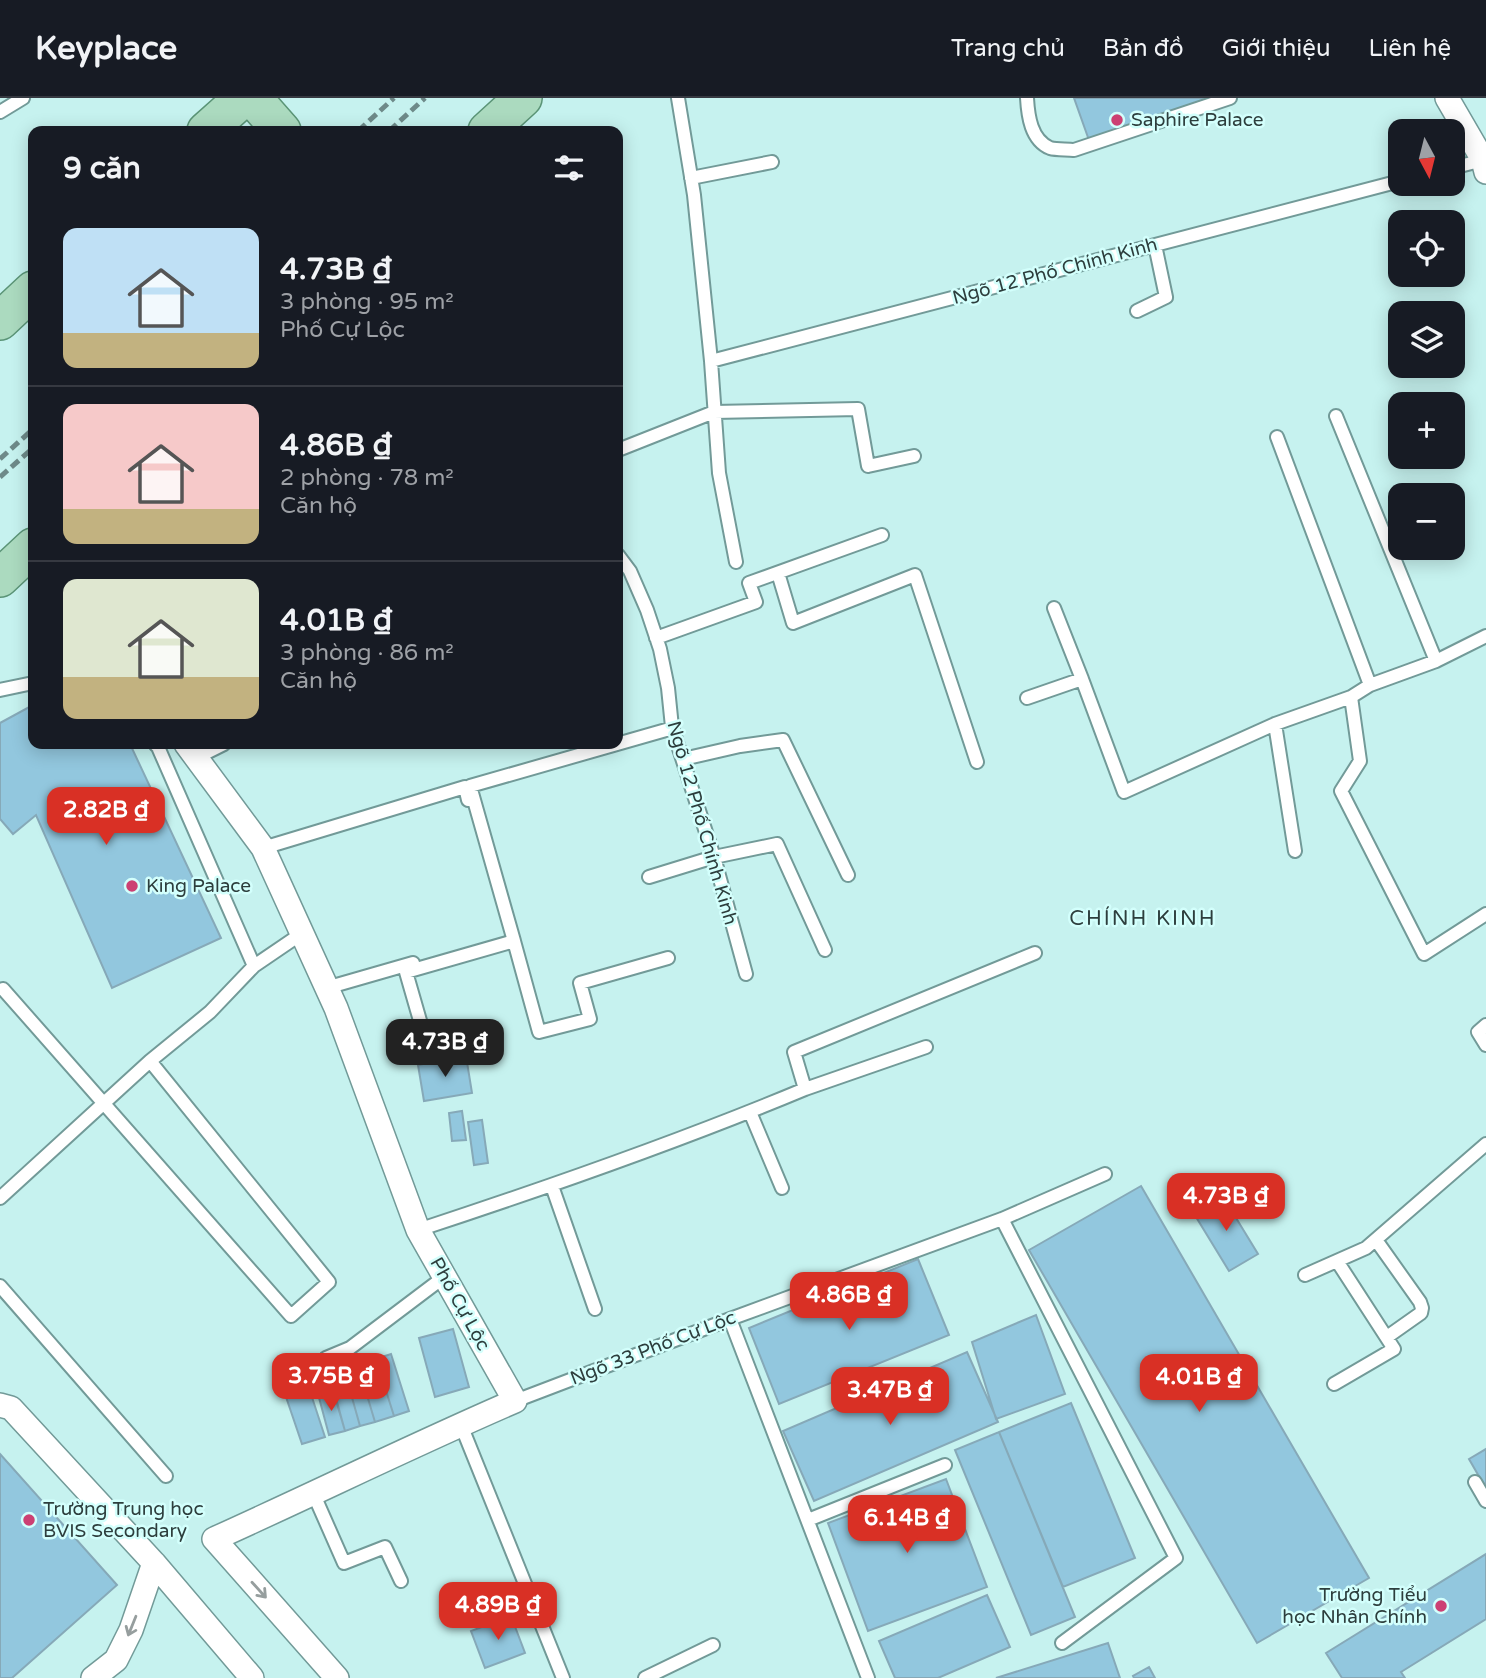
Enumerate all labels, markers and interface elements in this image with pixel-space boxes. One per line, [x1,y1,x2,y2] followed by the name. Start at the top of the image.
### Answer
[35,29,177,68] text: Keyplace
[951,34,1065,63] text: Trang chủ
[1103,34,1184,63] text: Bản đồ
[1222,34,1331,63] text: Giới thiệu
[1369,34,1451,63] text: Liên hệ
[1131,109,1264,131] place label: Saphire Palace
[1109,112,1125,128] marker: Saphire Palace
[1388,119,1465,196] north arrow
[1388,119,1465,560] map controls
[550,149,588,187] icon: filters
[63,150,141,187] text: 9 căn
[1388,210,1465,287] button: locate
[950,233,1160,309] street label: Ngõ 12 Phố Chính Kinh
[280,251,392,288] text: 4.73B ₫
[119,256,203,340] icon: home
[280,288,454,316] text: 3 phòng · 95 m²
[1388,301,1465,378] button: layers
[280,316,405,344] text: Phố Cự Lộc
[1388,392,1465,469] button: +
[280,427,392,464] text: 4.86B ₫
[119,432,203,516] icon: home
[280,464,454,492] text: 2 phòng · 78 m²
[1388,483,1465,560] button: −
[280,492,357,520] text: Căn hộ
[280,602,393,639] text: 4.01B ₫
[119,607,203,691] icon: home
[280,639,454,667] text: 3 phòng · 86 m²
[280,667,357,695] text: Căn hộ
[662,718,742,928] street label: Ngõ 12 Phố Chính Kinh
[41,788,171,847] pin: 2.82B ₫
[63,796,149,824] text: 2.82B ₫
[146,875,251,897] place label: King Palace
[124,878,140,894] marker: King Palace
[1069,906,1217,931] district label: CHÍNH KINH
[380,1020,510,1079] pin: 4.73B ₫
[402,1028,488,1056] text: 4.73B ₫
[1161,1174,1291,1233] pin: 4.73B ₫
[1183,1182,1269,1210] text: 4.73B ₫
[425,1254,495,1354] street label: Phố Cự Lộc
[784,1272,914,1332] pin: 4.86B ₫
[806,1281,892,1309] text: 4.86B ₫
[567,1306,739,1390] street label: Ngõ 33 Phố Cự Lộc
[266,1354,396,1413] pin: 3.75B ₫
[1134,1354,1264,1414] pin: 4.01B ₫
[288,1362,374,1390] text: 3.75B ₫
[1156,1363,1242,1391] text: 4.01B ₫
[825,1368,955,1427] pin: 3.47B ₫
[847,1376,933,1404] text: 3.47B ₫
[842,1496,972,1555] pin: 6.14B ₫
[43,1498,204,1542] place label: Trường Trung học BVIS Secondary
[864,1504,950,1532] text: 6.14B ₫
[21,1512,37,1528] marker: Trường Trung học BVIS Secondary
[251,1581,267,1599] one-way arrow
[433,1582,563,1642] pin: 4.89B ₫
[1282,1584,1427,1628] place label: Trường Tiểu học Nhân Chính
[455,1591,541,1619] text: 4.89B ₫
[1433,1598,1449,1614] marker: Trường Tiểu học Nhân Chính
[124,1615,137,1637] one-way arrow

